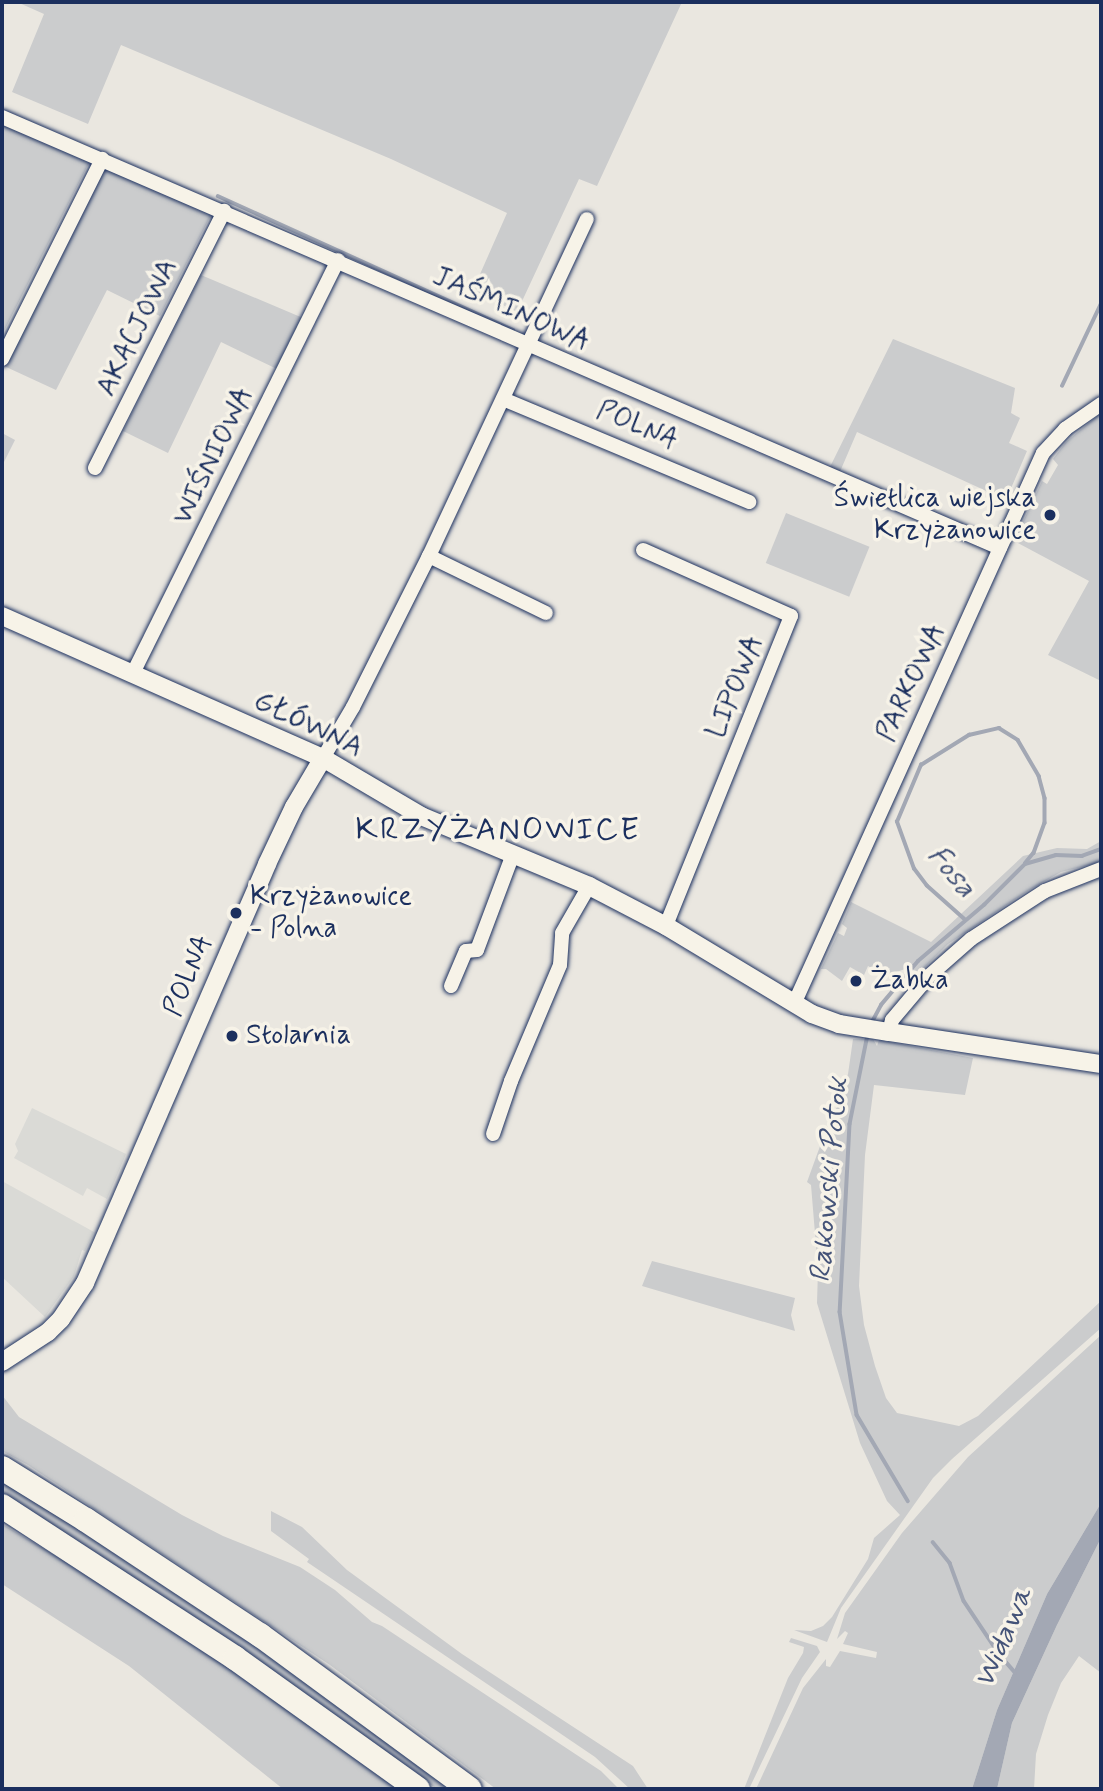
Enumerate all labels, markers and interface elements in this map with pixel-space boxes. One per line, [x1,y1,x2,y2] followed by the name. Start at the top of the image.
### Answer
[90,254,186,402] street label: AKACJOWA
[427,260,595,360] street label: JAŚMINOWA
[166,382,262,530] street label: WIŚNIOWA
[591,394,683,458] street label: POLNA
[831,482,1036,548] place label: Świetlica wiejska Krzyżanowice
[1042,507,1058,523] marker: Świetlica wiejska Krzyżanowice
[870,619,954,747] street label: PARKOWA
[700,631,772,743] street label: LIPOWA
[248,684,368,766] street label: GŁÓWNA
[364,811,632,849] district label: KRZYŻANOWICE
[919,839,983,905] water label: Fosa
[250,880,412,946] place label: Krzyżanowice - Polna
[228,905,244,921] marker: Krzyżanowice - Polna
[157,930,221,1022] street label: POLNA
[870,964,949,998] place label: Żabka
[848,973,864,989] marker: Żabka
[246,1019,351,1053] place label: Stolarnia
[224,1028,240,1044] marker: Stolarnia
[804,1083,856,1277] water label: Rakowski Potok
[967,1582,1041,1694] water label: Widawa

